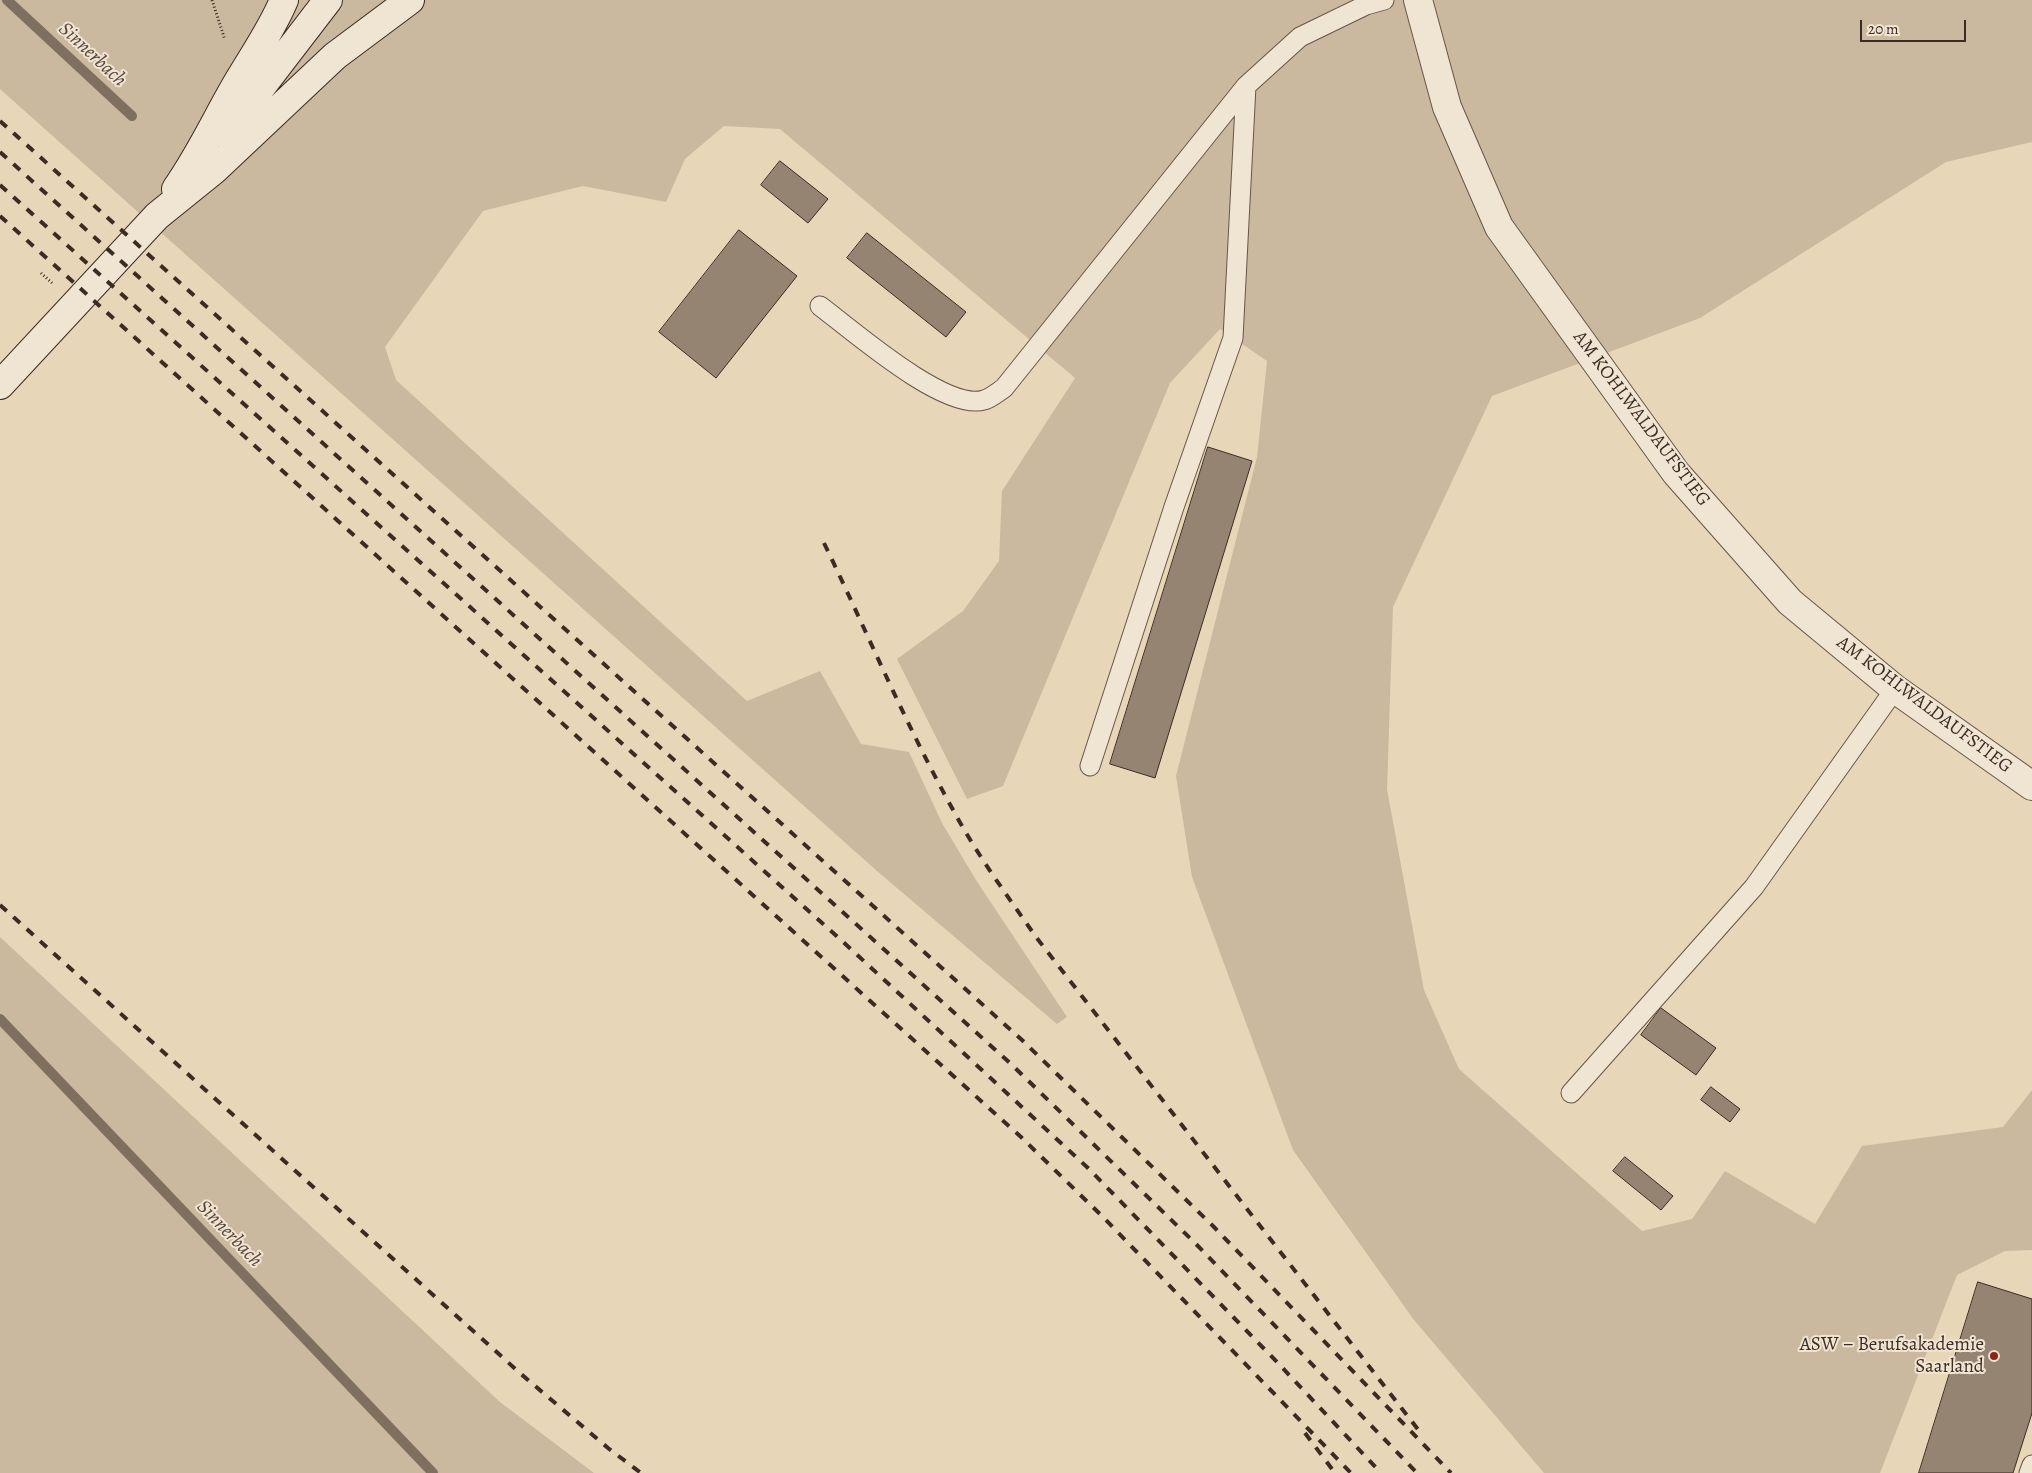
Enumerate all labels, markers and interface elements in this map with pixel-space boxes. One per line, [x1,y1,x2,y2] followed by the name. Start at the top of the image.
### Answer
[1862,10,1968,42] scale bar
[53,18,131,92] water label: Sinnerbach
[1868,19,1899,39] text: 20 m
[1568,327,1714,511] street label: AM KOHLWALDAUFSTIEG
[1832,632,2016,778] street label: AM KOHLWALDAUFSTIEG
[191,1195,267,1273] water label: Sinnerbach
[1800,1334,1984,1378] place label: ASW – Berufsakademie Saarland
[1988,1350,2000,1362] marker: ASW – Berufsakademie Saarland

